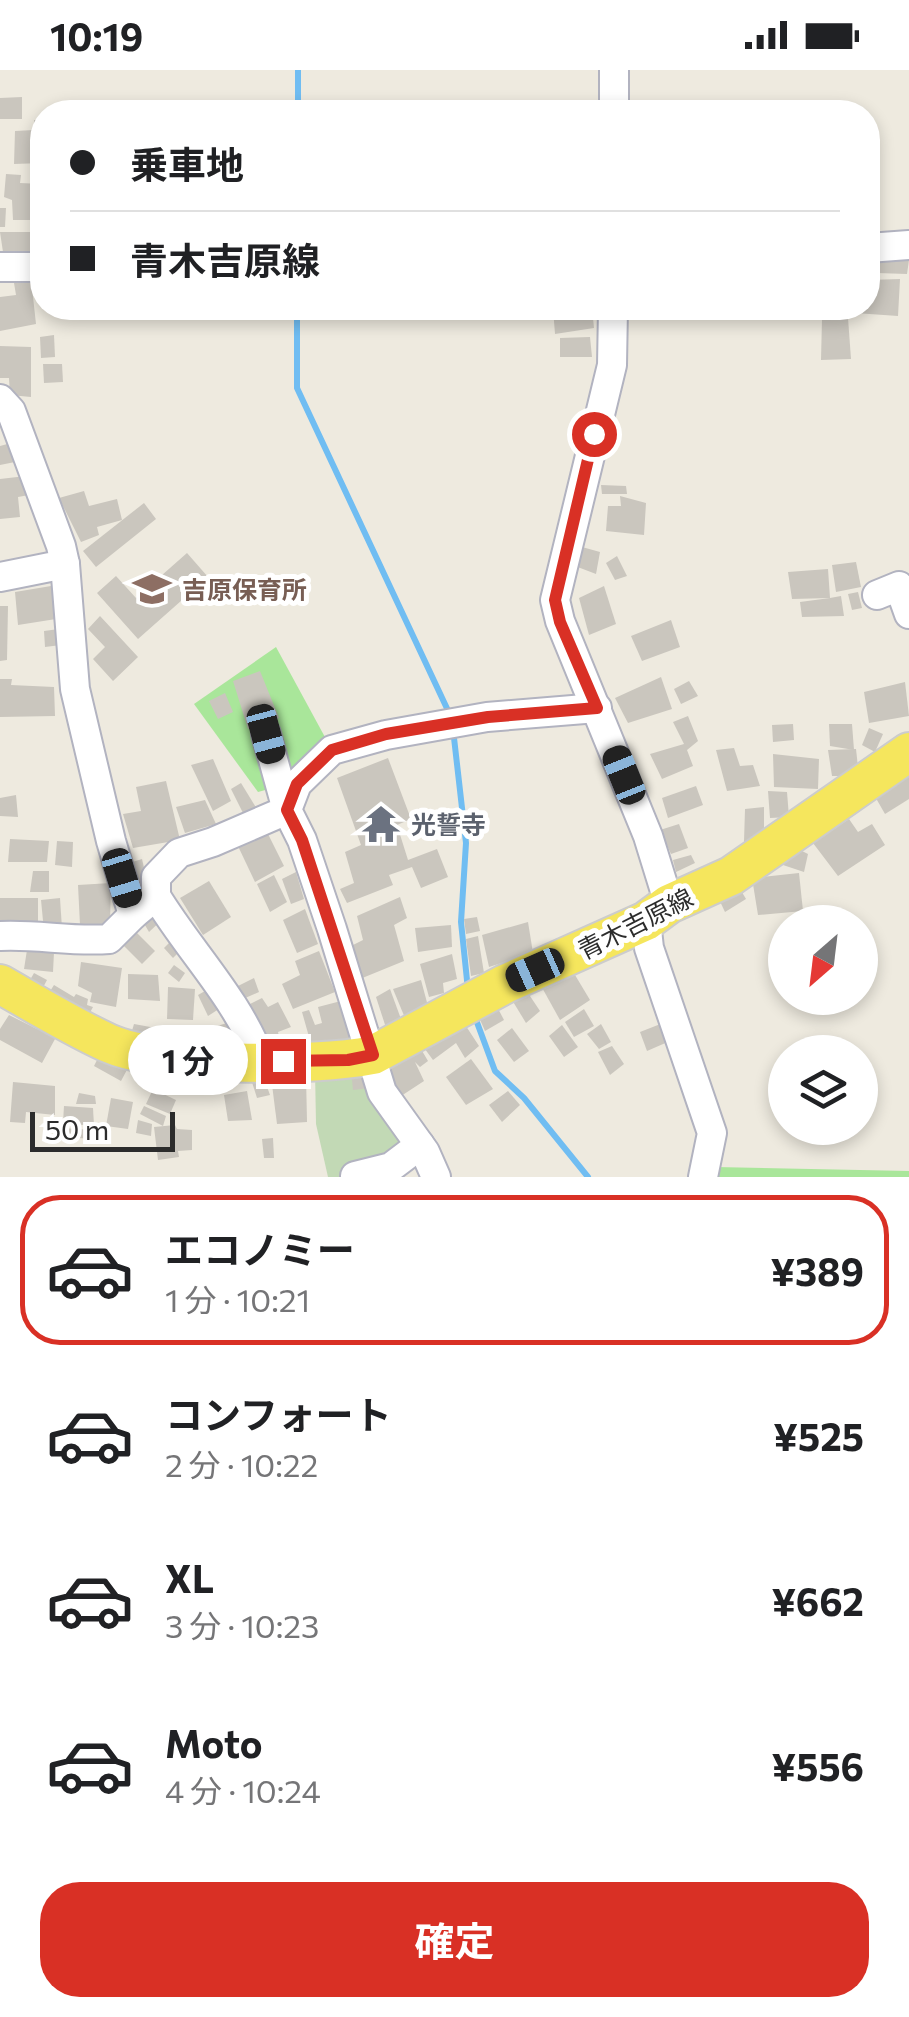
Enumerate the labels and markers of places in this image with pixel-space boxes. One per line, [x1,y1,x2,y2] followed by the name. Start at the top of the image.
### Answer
[131,568,173,610] school or university icon: 吉原保育所
[182,574,307,604] place label: 吉原保育所
[360,803,402,845] temple icon: 光誓寺
[411,809,486,839] place label: 光誓寺

